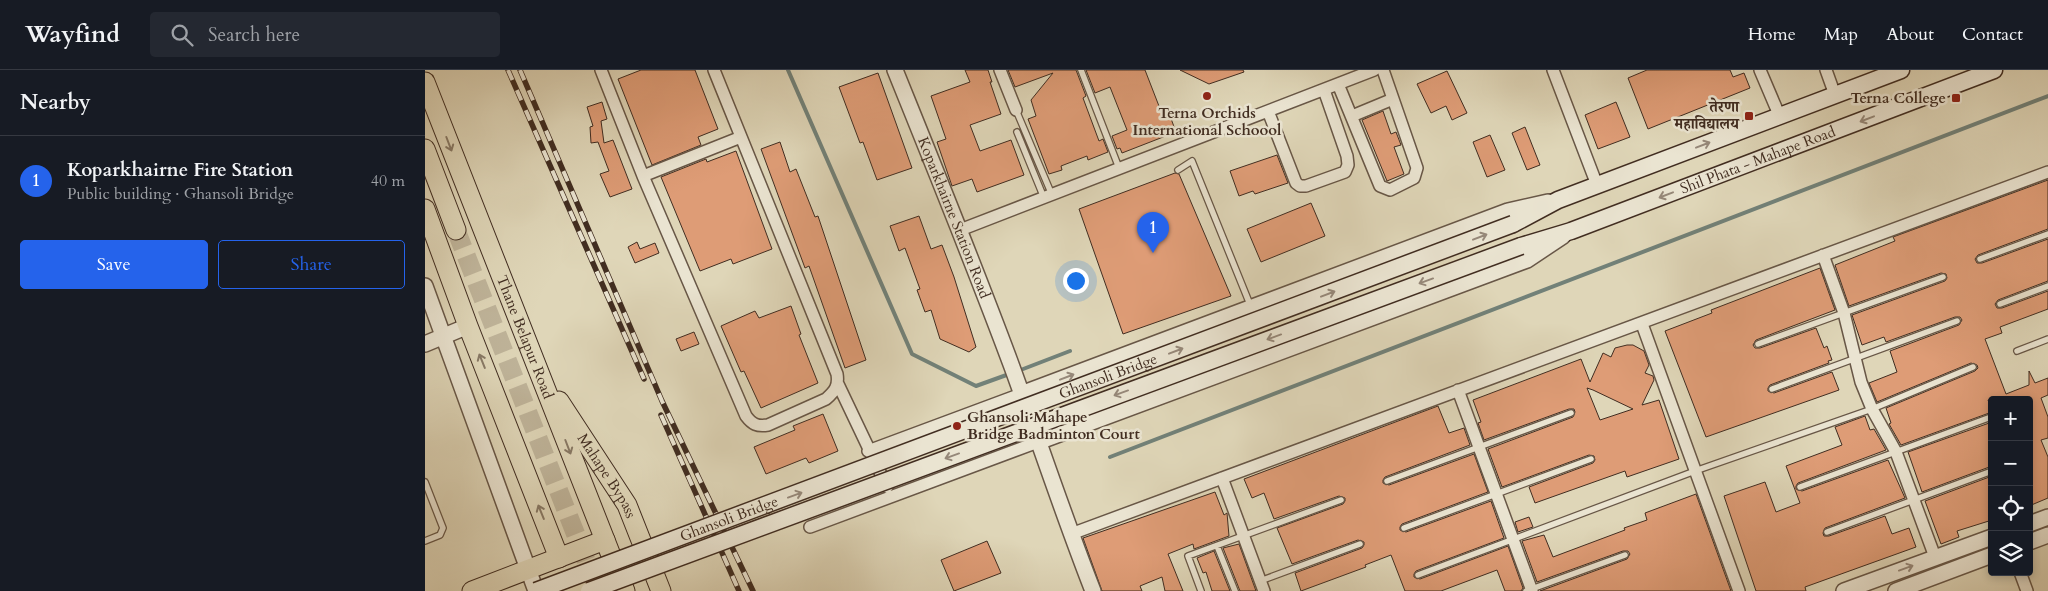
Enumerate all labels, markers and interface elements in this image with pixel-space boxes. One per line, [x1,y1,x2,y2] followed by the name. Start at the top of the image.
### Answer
[150,12,500,57] search box
[25,18,120,51] text: Wayfind
[168,21,196,49] icon: search
[208,22,300,48] text: Search here
[1748,22,1796,47] text: Home
[1824,22,1858,47] text: Map
[1886,22,1934,47] text: About
[1962,22,2023,47] text: Contact
[20,88,91,117] text: Nearby
[1850,88,1946,108] place label: Terna College
[1201,90,1213,102] marker: Terna Orchids International Schoool
[1950,92,1962,104] marker: Terna College
[1673,97,1740,134] place label: तेरणा महाविद्यालय
[1133,103,1282,140] place label: Terna Orchids International Schoool
[1743,110,1755,122] marker: तेरणा महाविद्यालय
[1859,115,1874,124] one-way arrow
[1677,121,1838,199] street label: Shil Phata - Mahape Road
[913,134,995,301] street label: Koparkhairne Station Road
[445,136,454,151] one-way arrow
[1695,140,1711,149] one-way arrow
[67,157,293,183] text: Koparkhairne Fire Station
[32,170,40,192] text: 1
[371,170,405,192] text: 40 m
[67,183,294,205] text: Public building · Ghansoli Bridge
[1658,191,1674,200] one-way arrow
[1137,212,1169,253] pin: 1
[1472,232,1487,241] one-way arrow
[20,240,208,289] button: Save
[218,240,405,289] button: Share
[1063,268,1089,294] your location
[492,272,558,402] street label: Thane Belapur Road
[1419,277,1435,286] one-way arrow
[1320,289,1335,298] one-way arrow
[1267,333,1282,342] one-way arrow
[1168,346,1183,355] one-way arrow
[1056,349,1160,404] street label: Ghansoli Bridge
[476,354,486,369] one-way arrow
[1059,371,1074,381] one-way arrow
[1114,389,1130,398] one-way arrow
[1988,396,2033,576] map controls
[1988,396,2033,441] button: +
[967,407,1140,444] place label: Ghansoli Mahape Bridge Badminton Court
[951,420,963,432] marker: Ghansoli Mahape Bridge Badminton Court
[573,429,641,521] street label: Mahape Bypass
[564,439,573,454] one-way arrow
[1988,441,2033,486] button: −
[945,452,960,461] one-way arrow
[1988,486,2033,531] button: locate
[786,490,802,499] one-way arrow
[677,491,781,546] street label: Ghansoli Bridge
[536,505,546,520] one-way arrow
[1988,531,2033,576] button: layers
[1898,563,1913,572] one-way arrow

